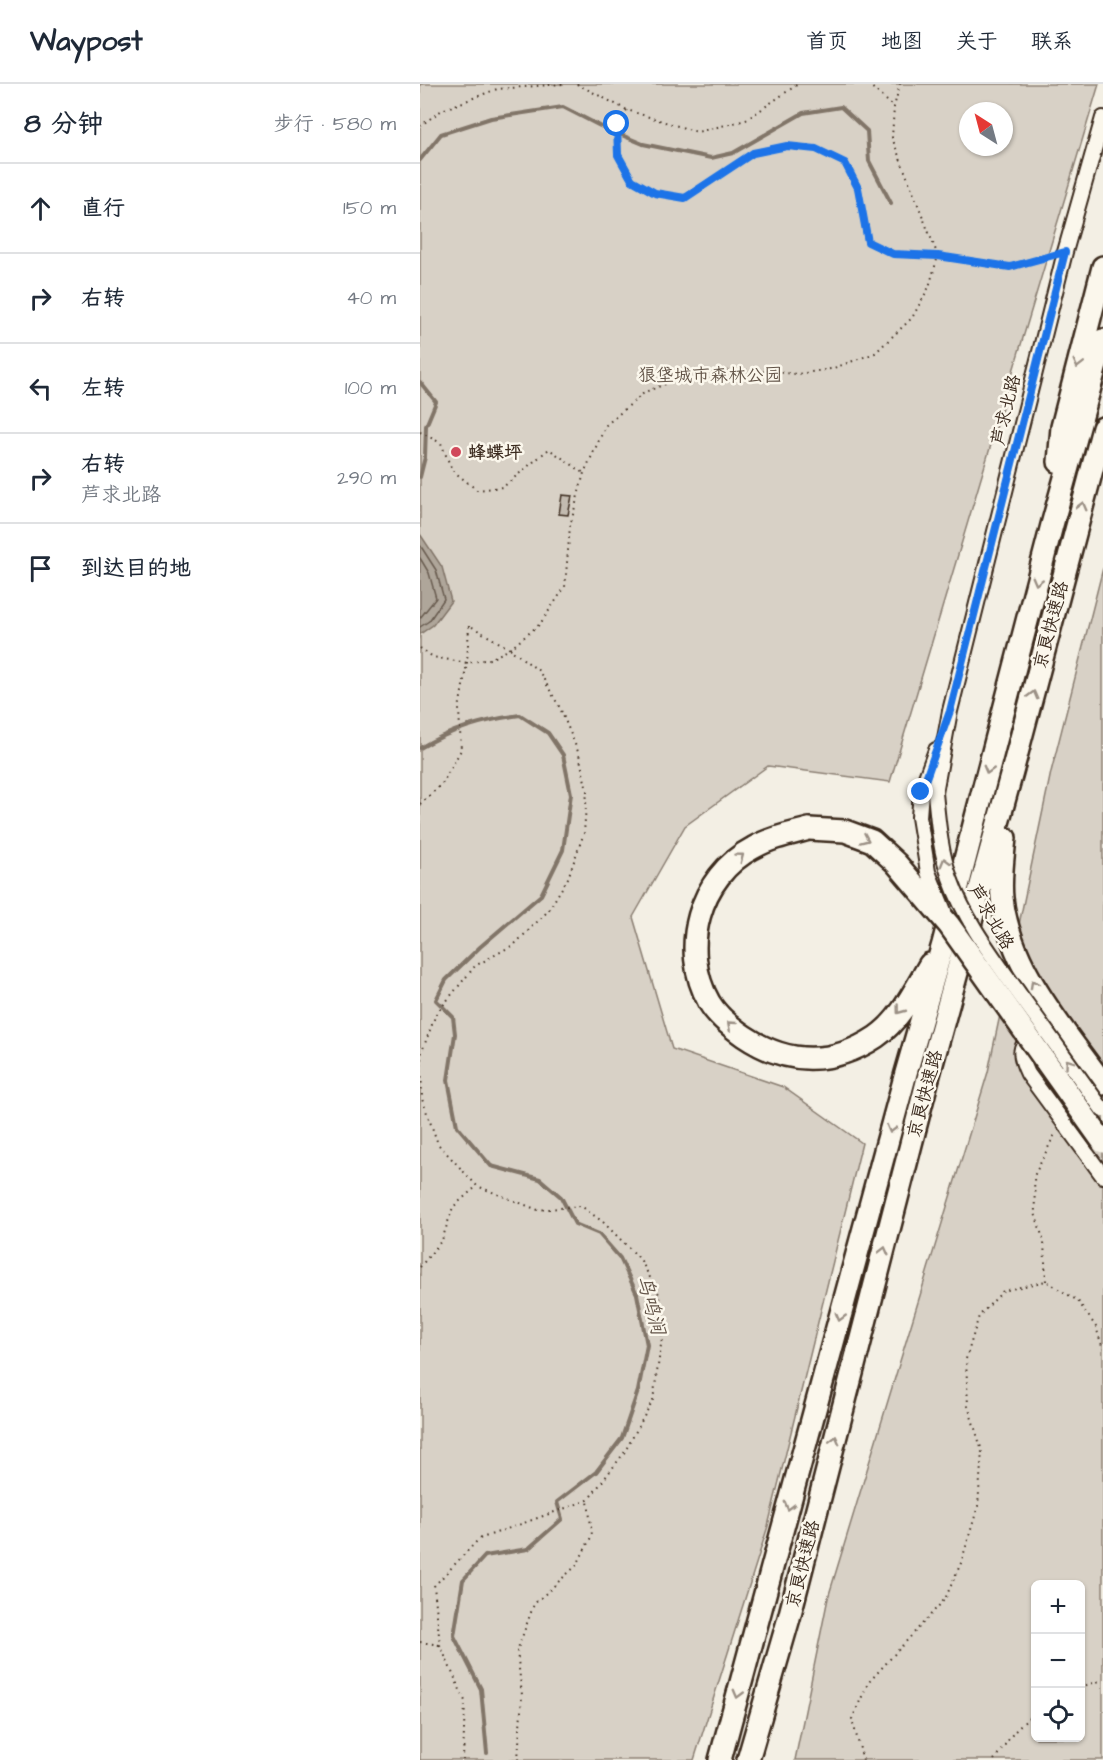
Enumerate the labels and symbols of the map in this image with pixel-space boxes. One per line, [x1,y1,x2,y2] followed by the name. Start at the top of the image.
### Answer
[959,102,1013,156] north arrow
[603,110,629,136] route start
[1073,359,1086,369] one-way arrow
[638,363,782,388] park label: 狼垡城市森林公园
[985,372,1027,448] street label: 芦求北路
[468,440,523,465] place label: 蜂蝶坪
[449,445,463,459] marker: 蜂蝶坪
[1075,501,1088,511] one-way arrow
[1032,576,1044,586] one-way arrow
[1027,578,1075,672] street label: 京良快速路
[1025,690,1038,700] one-way arrow
[983,765,996,775] one-way arrow
[907,778,933,804] route end
[859,832,870,844] one-way arrow
[734,853,745,864] one-way arrow
[940,857,952,868] one-way arrow
[962,880,1020,954] street label: 芦求北路
[1030,980,1041,990] one-way arrow
[897,1004,908,1015] one-way arrow
[727,1021,738,1032] one-way arrow
[901,1047,949,1141] street label: 京良快速路
[1065,1058,1076,1069] one-way arrow
[885,1124,898,1134] one-way arrow
[876,1247,889,1257] one-way arrow
[630,1272,673,1340] water label: 鸟鸣涧
[835,1312,847,1322] one-way arrow
[827,1435,840,1445] one-way arrow
[784,1500,796,1511] one-way arrow
[780,1517,826,1611] street label: 京良快速路
[733,1688,745,1699] one-way arrow

